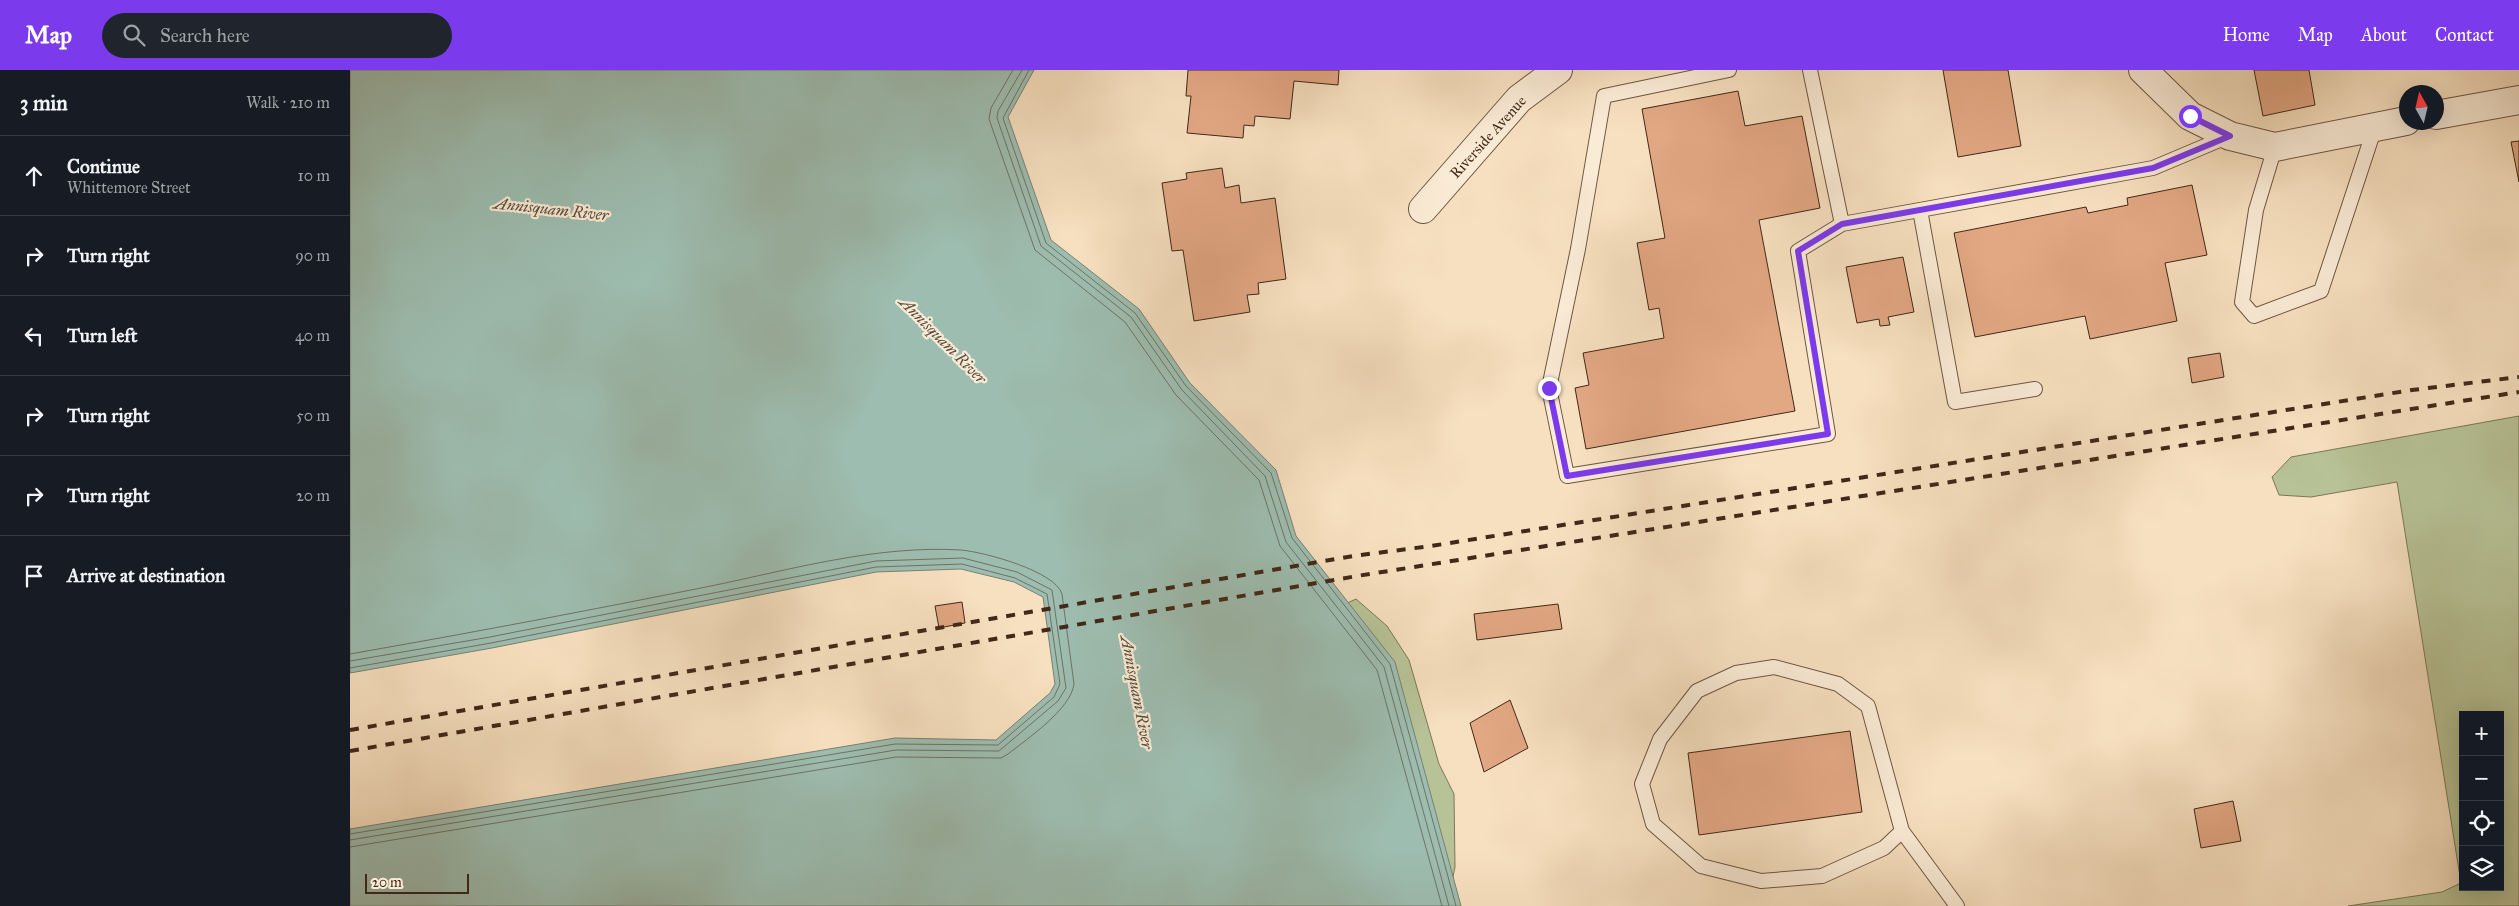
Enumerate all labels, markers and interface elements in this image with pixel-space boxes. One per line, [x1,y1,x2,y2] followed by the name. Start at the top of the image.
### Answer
[102,13,452,58] search box
[25,20,72,50] text: Map
[120,21,148,49] icon: search
[160,24,250,47] text: Search here
[2223,24,2270,46] text: Home
[2298,24,2333,46] text: Map
[2361,24,2407,46] text: About
[2435,24,2494,46] text: Contact
[2399,85,2444,130] north arrow
[20,90,68,116] text: 3 min
[1446,92,1530,182] street label: Riverside Avenue
[246,93,330,112] text: Walk · 210 m
[2179,105,2202,128] route start
[67,155,140,178] text: Continue
[20,162,48,190] icon: ahead
[298,166,330,185] text: 10 m
[67,178,191,197] text: Whittemore Street
[491,193,611,225] water label: Annisquam River
[20,242,48,270] icon: right
[67,244,150,267] text: Turn right
[295,246,330,265] text: 90 m
[894,291,991,388] water label: Annisquam River
[20,322,48,350] icon: left
[67,324,137,347] text: Turn left
[295,326,330,345] text: 40 m
[1538,377,1561,400] route end
[20,402,48,430] icon: right
[67,404,150,427] text: Turn right
[296,406,330,425] text: 50 m
[20,482,48,510] icon: right
[67,484,150,507] text: Turn right
[296,486,330,505] text: 20 m
[20,562,48,590] icon: arrive
[67,564,225,587] text: Arrive at destination
[1116,632,1158,752] water label: Annisquam River
[2459,711,2504,891] map controls
[2459,711,2504,756] button: +
[2459,756,2504,801] button: −
[2459,801,2504,846] button: locate
[2459,846,2504,891] button: layers
[365,871,469,894] scale bar
[372,874,402,891] text: 20 m

